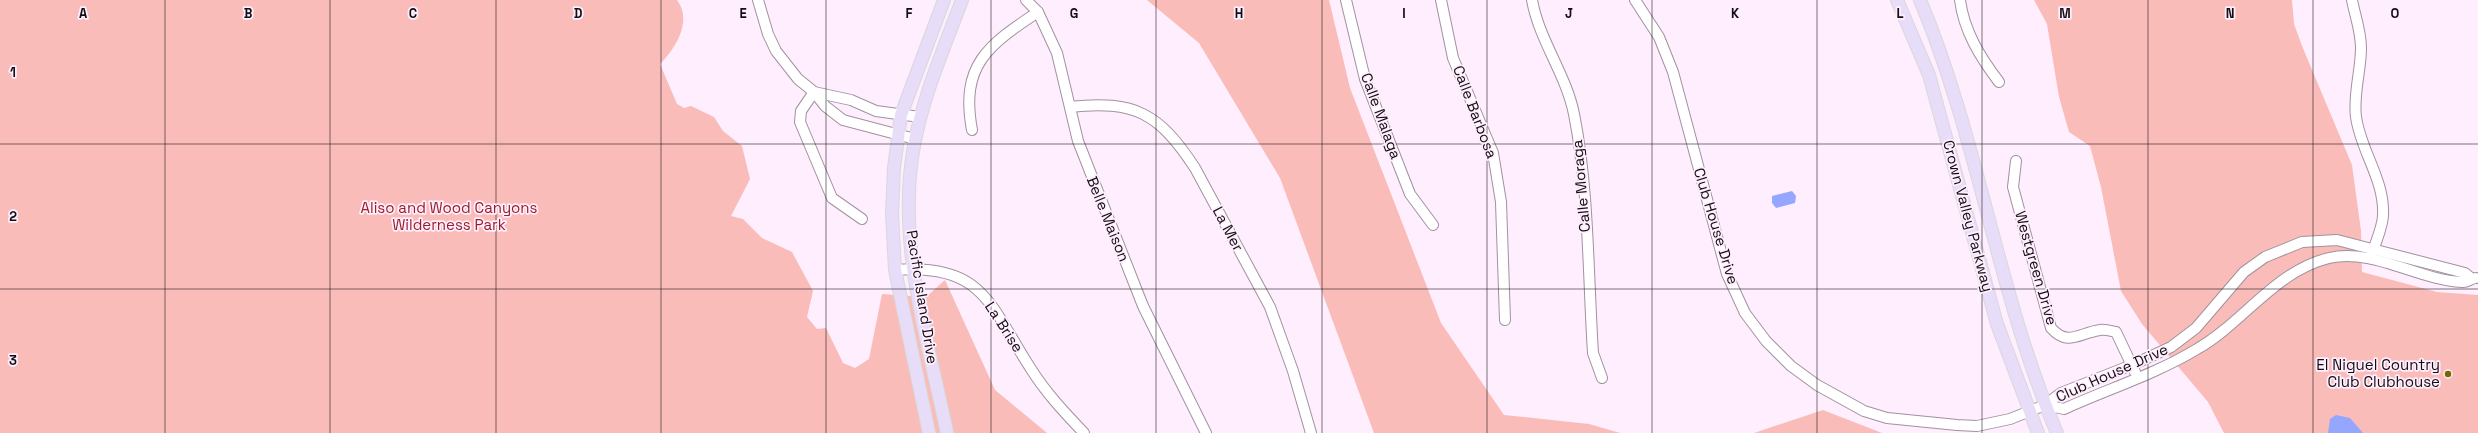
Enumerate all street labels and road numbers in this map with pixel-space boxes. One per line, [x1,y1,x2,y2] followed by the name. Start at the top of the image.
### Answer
[1449,63,1502,161] street label: Calle Barbosa
[1357,70,1406,162] street label: Calle Malaga
[1939,138,1998,294] street label: Crown Valley Parkway
[1567,139,1594,233] street label: Calle Moraga
[1690,165,1743,287] street label: Club House Drive
[1083,173,1134,264] street label: Belle Maison
[1209,203,1248,255] street label: La Mer
[2011,209,2062,327] street label: Westgreen Drive
[903,229,942,365] street label: Pacific Island Drive
[981,298,1028,356] street label: La Brise
[2053,339,2171,406] street label: Club House Drive

